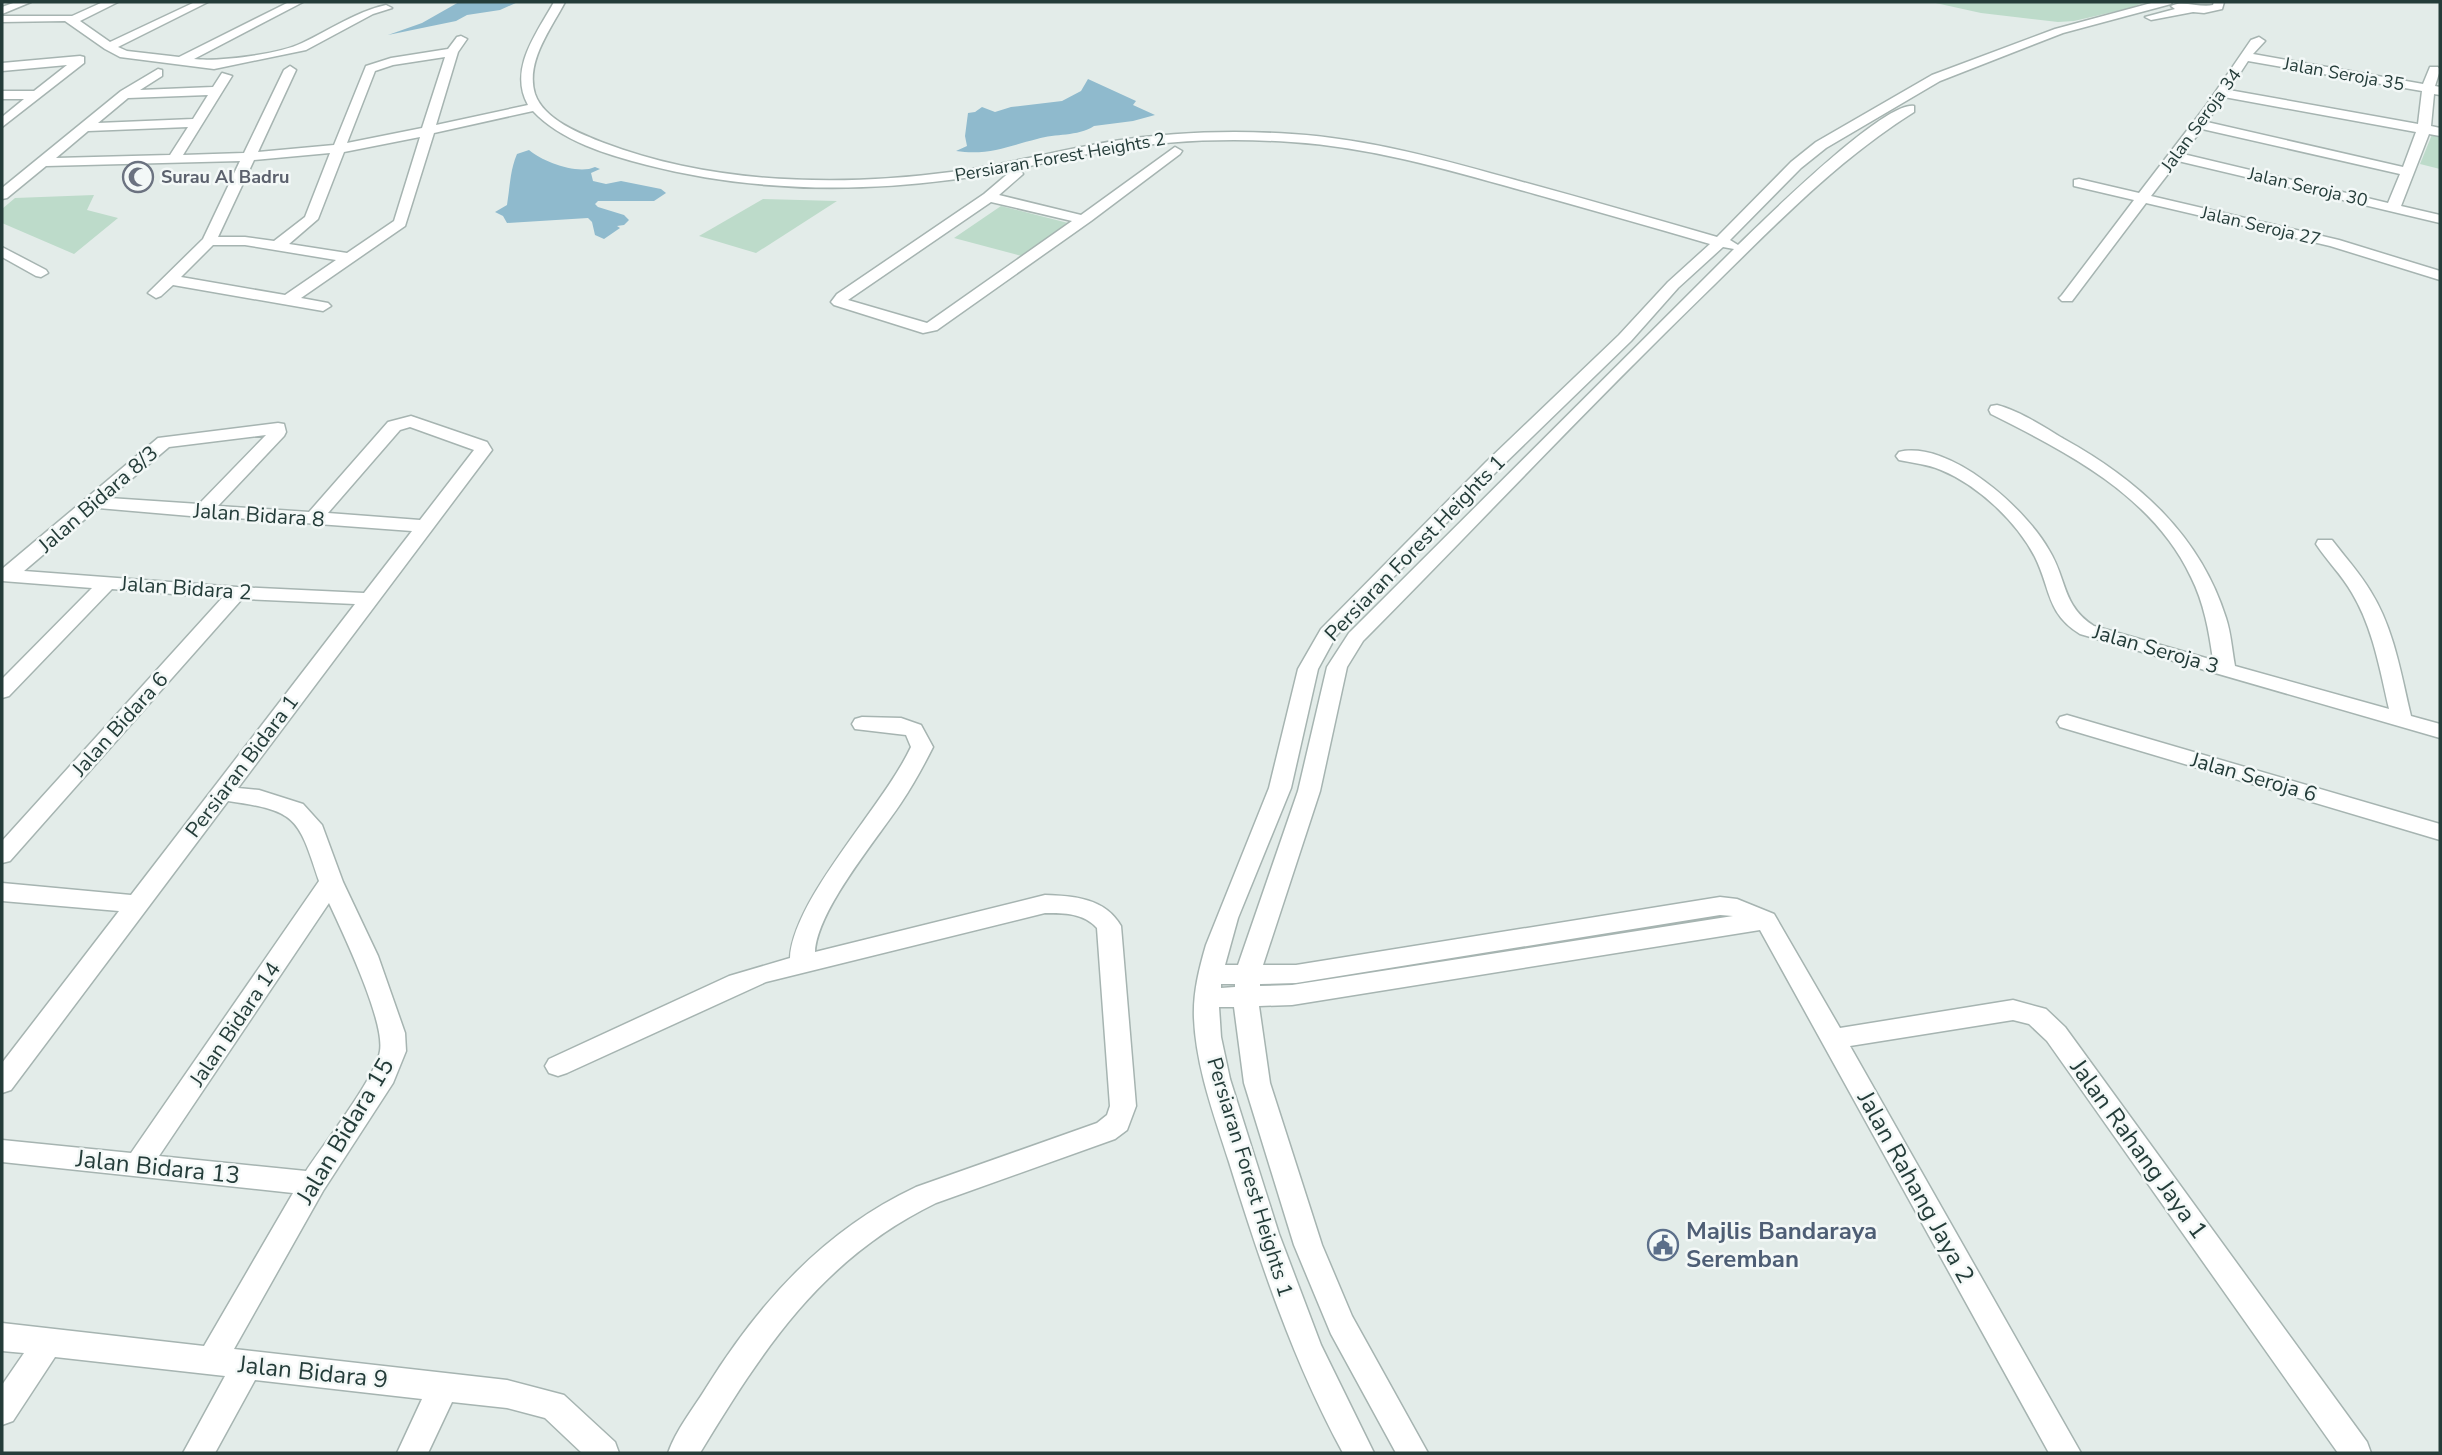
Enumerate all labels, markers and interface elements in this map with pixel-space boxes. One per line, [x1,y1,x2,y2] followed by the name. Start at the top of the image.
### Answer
[2281,51,2406,96] street label: Jalan Seroja 35
[2155,63,2247,177] street label: Jalan Seroja 34
[953,127,1167,187] street label: Persiaran Forest Heights 2
[121,160,155,194] mosque icon: Surau Al Badru
[2245,161,2370,212] street label: Jalan Seroja 30
[161,165,289,189] place label: Surau Al Badru
[2198,200,2323,251] street label: Jalan Seroja 27
[31,439,164,559] street label: Jalan Bidara 8/3
[1318,449,1512,647] street label: Persiaran Forest Heights 1
[191,496,326,534] street label: Jalan Bidara 8
[118,569,253,607] street label: Jalan Bidara 2
[2089,617,2222,680] street label: Jalan Seroja 3
[65,666,174,783] street label: Jalan Bidara 6
[179,689,305,843] street label: Persiaran Bidara 1
[2187,745,2320,808] street label: Jalan Seroja 6
[183,956,287,1092] street label: Jalan Bidara 14
[288,1052,401,1211] street label: Jalan Bidara 15
[2062,1052,2215,1245] street label: Jalan Rahang Jaya 1
[1200,1054,1300,1300] street label: Persiaran Forest Heights 1
[1849,1084,1982,1289] street label: Jalan Rahang Jaya 2
[73,1142,242,1192] street label: Jalan Bidara 13
[1686,1215,1877,1275] place label: Majlis Bandaraya Seremban
[1646,1228,1680,1262] public building icon: Majlis Bandaraya Seremban
[236,1348,389,1396] street label: Jalan Bidara 9

